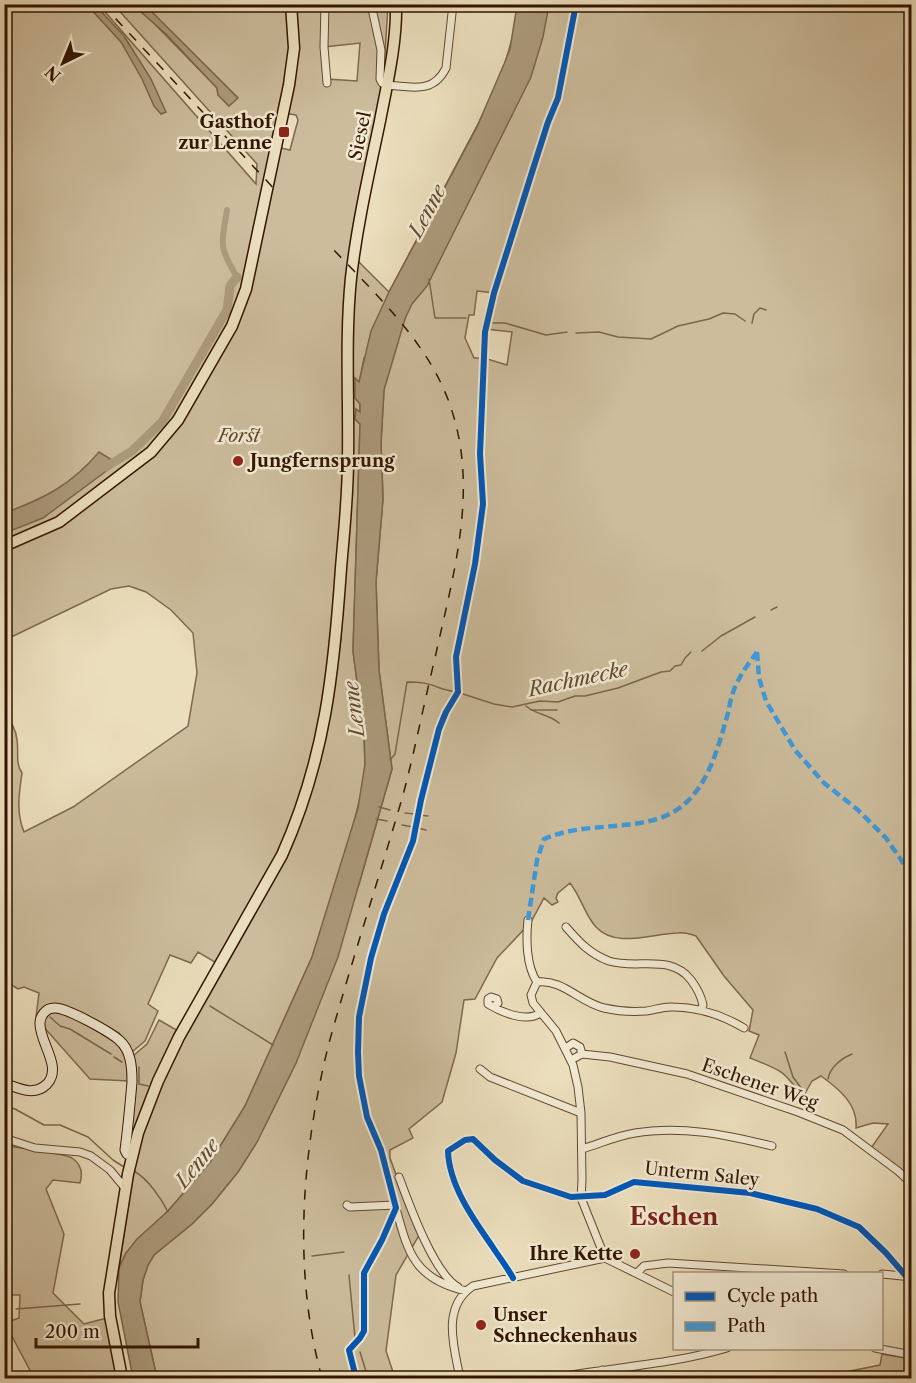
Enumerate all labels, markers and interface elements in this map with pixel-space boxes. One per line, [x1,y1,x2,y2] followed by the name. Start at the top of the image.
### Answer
[33,33,93,93] north arrow
[41,62,65,86] text: N
[344,109,376,163] street label: Siesel
[178,111,274,154] place label: Gasthof zur Lenne
[277,125,291,139] marker: Gasthof zur Lenne
[402,179,451,243] water label: Lenne
[216,425,262,447] park label: Forst
[247,450,395,472] place label: Jungfernsprung
[231,454,245,468] marker: Jungfernsprung
[524,656,631,702] water label: Rachmecke
[339,678,370,740] water label: Lenne
[699,1054,821,1114] street label: Eschener Weg
[169,1133,225,1194] water label: Lenne
[643,1157,762,1191] street label: Unterm Saley
[630,1202,719,1231] district label: Eschen
[529,1243,623,1265] place label: Ihre Kette
[628,1247,642,1261] marker: Ihre Kette
[673,1272,883,1350] legend
[727,1285,818,1307] text: Cycle path
[493,1304,637,1347] place label: Unser Schneckenhaus
[36,1311,198,1349] scale bar
[727,1315,766,1337] text: Path
[474,1318,488,1332] marker: Unser Schneckenhaus
[45,1321,100,1343] text: 200 m

